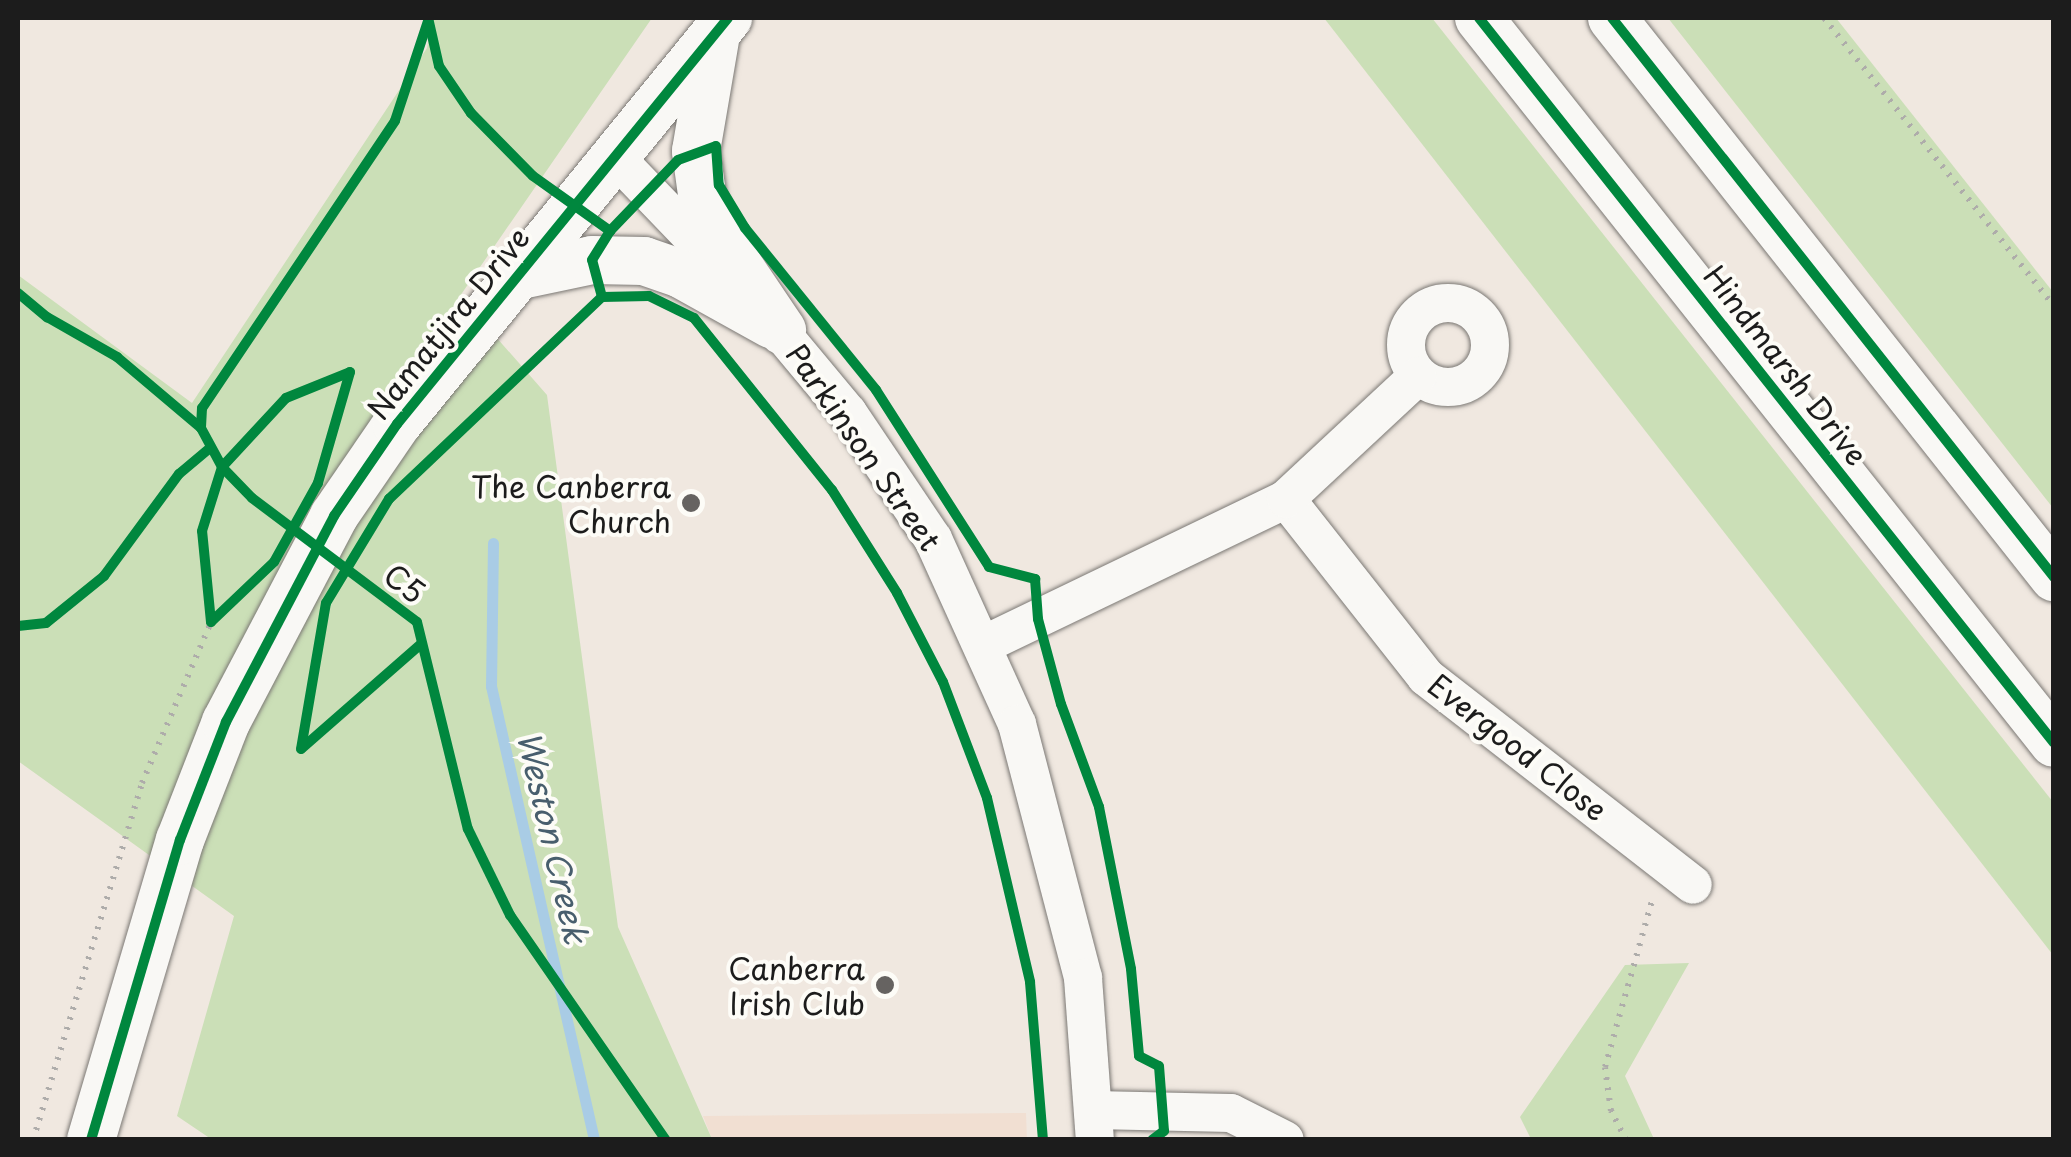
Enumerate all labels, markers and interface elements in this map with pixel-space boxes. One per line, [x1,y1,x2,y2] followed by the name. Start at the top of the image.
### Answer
[359,219,537,427] street label: Namatjira Drive
[1697,258,1875,472] street label: Hindmarsh Drive
[779,337,949,557] street label: Parkinson Street
[471,468,671,538] place label: The Canberra Church
[680,492,702,514] marker: The Canberra Church
[378,556,432,610] street label: C5
[1421,666,1615,828] street label: Evergood Close
[510,727,596,947] water label: Weston Creek
[728,950,865,1020] place label: Canberra Irish Club
[874,974,896,996] marker: Canberra Irish Club

